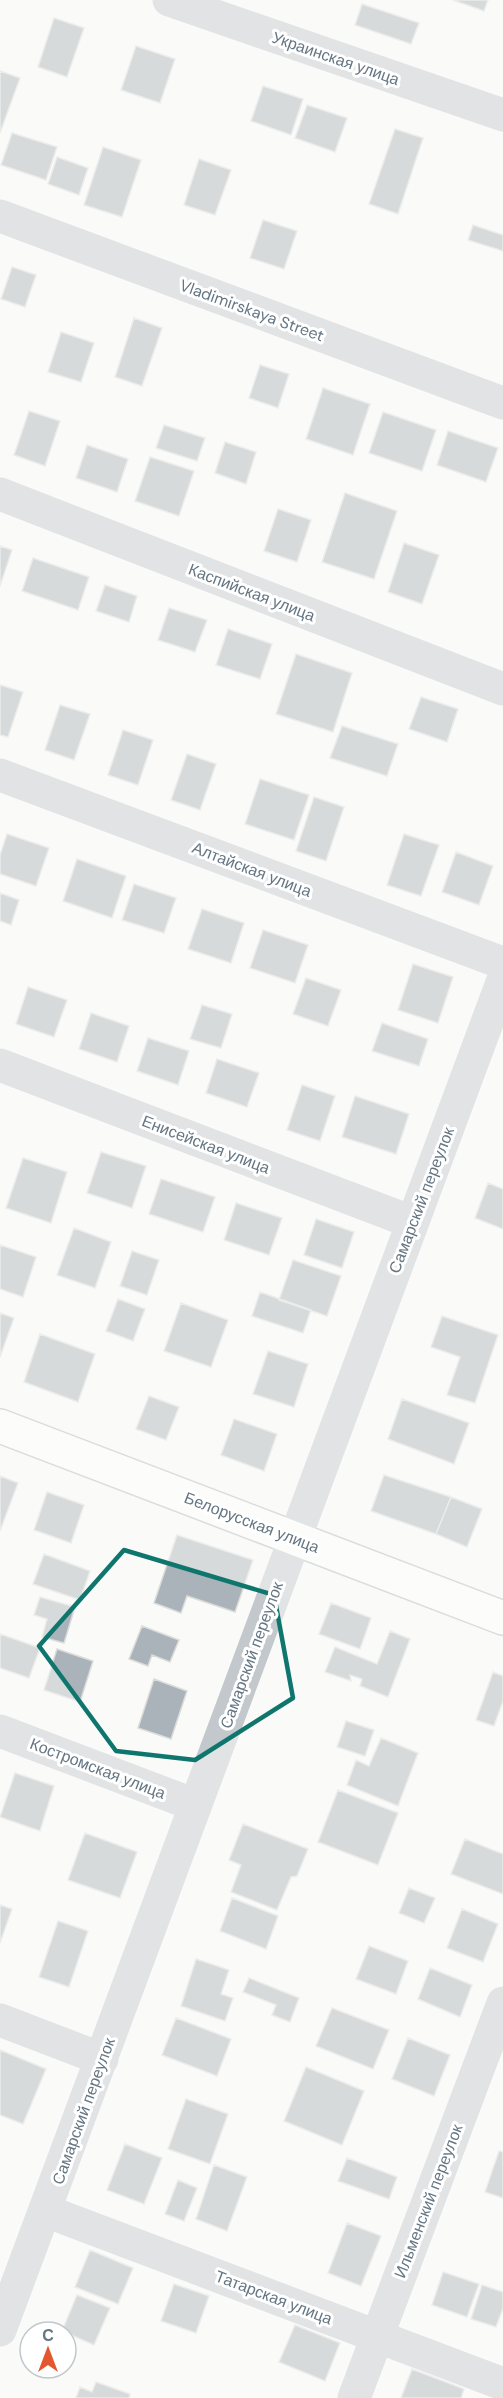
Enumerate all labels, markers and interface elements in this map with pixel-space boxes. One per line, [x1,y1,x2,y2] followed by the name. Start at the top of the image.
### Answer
[269,27,402,90] street label: Украинская улица
[177,275,327,346] street label: Vladimirskaya Street
[186,559,318,626] street label: Каспийская улица
[189,837,315,902] street label: Алтайская улица
[139,1110,273,1179] street label: Енисейская улица
[384,1123,459,1276] street label: Самарский переулок
[181,1487,322,1558] street label: Белорусская улица
[215,1578,288,1732] street label: Самарский переулок
[27,1733,169,1804] street label: Костромская улица
[47,2034,120,2188] street label: Самарский переулок
[389,2120,468,2281] street label: Ильменский переулок
[212,2265,335,2329] street label: Татарская улица
[18,2320,78,2380] north arrow
[42,2325,54,2346] text: С

